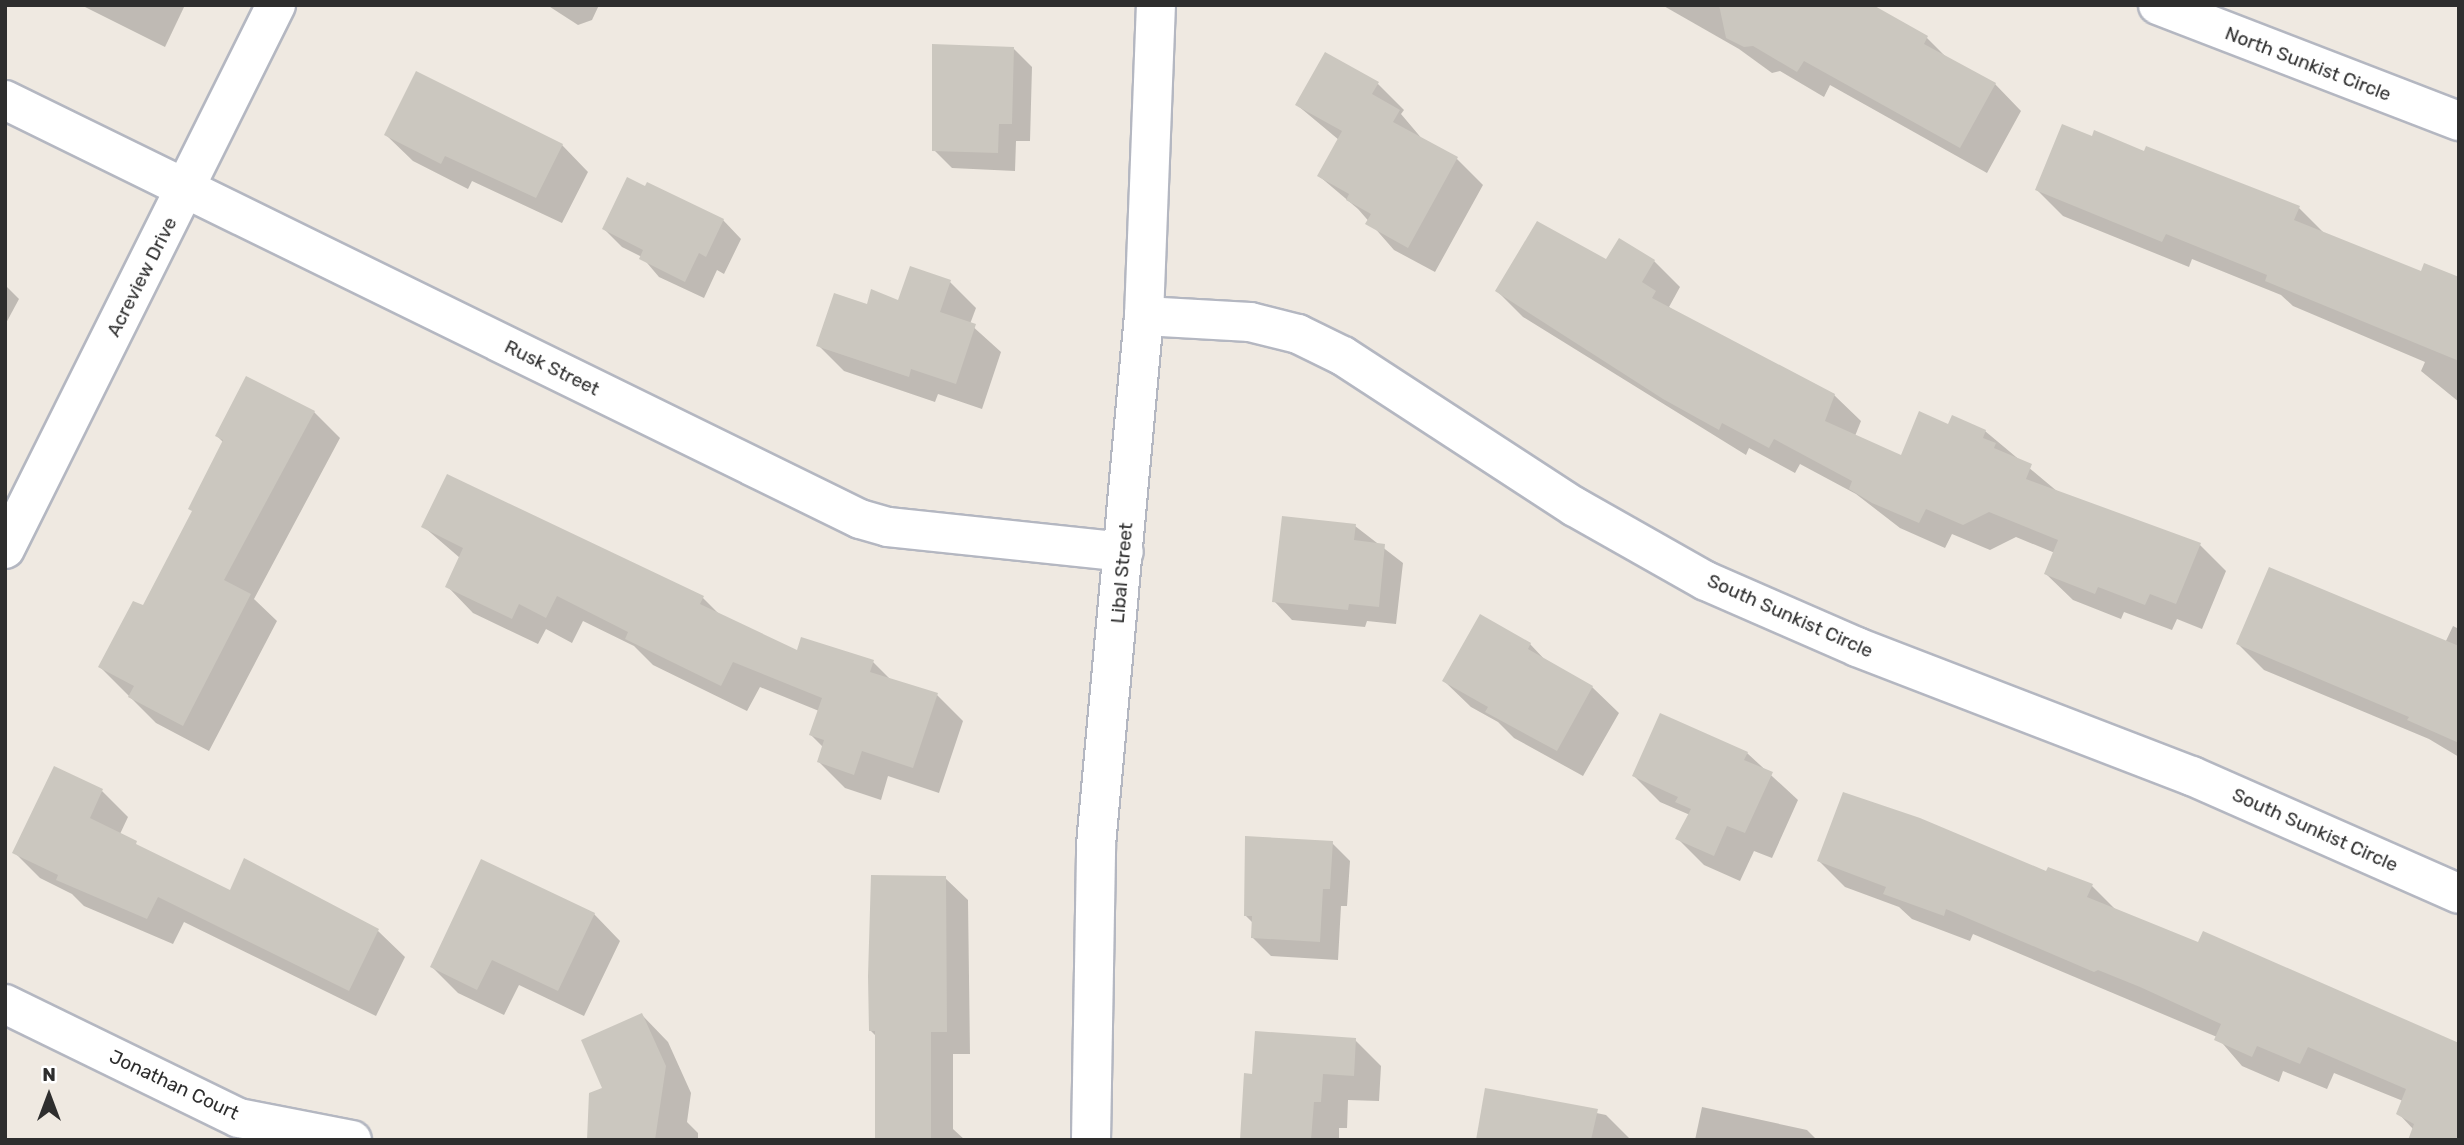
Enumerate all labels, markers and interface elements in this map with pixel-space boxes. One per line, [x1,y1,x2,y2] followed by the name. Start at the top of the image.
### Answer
[2222,22,2394,106] street label: North Sunkist Circle
[102,213,182,341] street label: Acreview Drive
[501,335,603,401] street label: Rusk Street
[1106,522,1138,624] street label: Libal Street
[1704,569,1876,663] street label: South Sunkist Circle
[2229,783,2401,877] street label: South Sunkist Circle
[106,1045,242,1125] street label: Jonathan Court
[14,1061,84,1131] north arrow
[42,1063,56,1086] text: N

